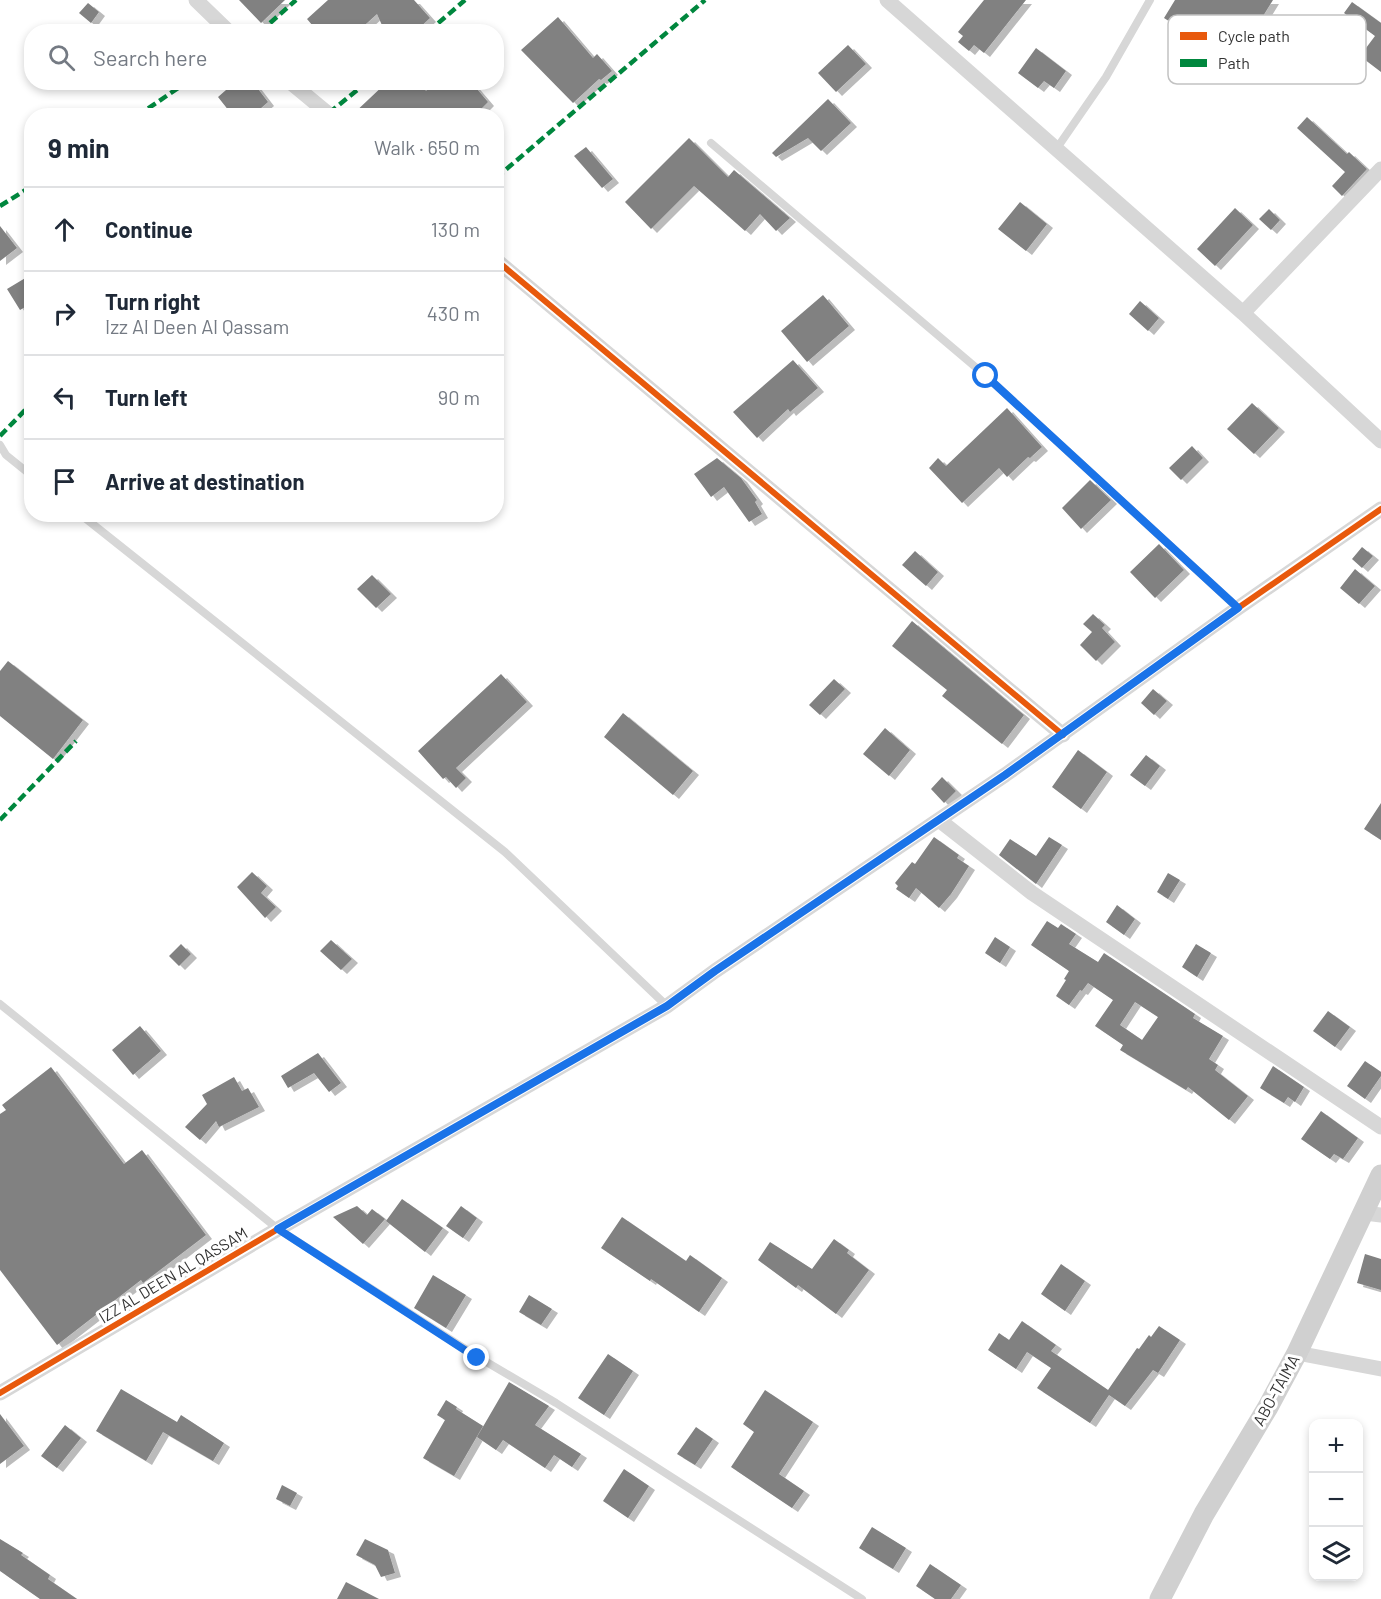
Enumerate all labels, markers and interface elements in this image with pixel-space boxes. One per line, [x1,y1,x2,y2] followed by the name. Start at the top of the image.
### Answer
[1168,15,1366,84] legend
[24,24,504,90] search box
[1218,26,1290,45] text: Cycle path
[45,41,78,74] icon: search
[93,44,207,70] text: Search here
[1218,53,1250,72] text: Path
[48,132,110,163] text: 9 min
[374,135,480,159] text: Walk · 650 m
[48,213,81,246] icon: ahead
[105,216,193,242] text: Continue
[431,217,480,241] text: 130 m
[105,288,200,314] text: Turn right
[48,297,81,330] icon: right
[427,301,480,325] text: 430 m
[105,314,289,338] text: Izz Al Deen Al Qassam
[972,362,998,388] route start
[48,381,81,414] icon: left
[105,384,188,410] text: Turn left
[438,385,480,409] text: 90 m
[48,465,81,498] icon: arrive
[105,468,304,494] text: Arrive at destination
[95,1223,251,1327] street label: IZZ AL DEEN AL QASSAM
[463,1344,489,1370] route end
[1248,1351,1303,1429] street label: ABO-TAIMA
[1309,1419,1363,1581] map controls
[1309,1419,1363,1473] button: +
[1309,1473,1363,1527] button: −
[1309,1527,1363,1581] button: layers

